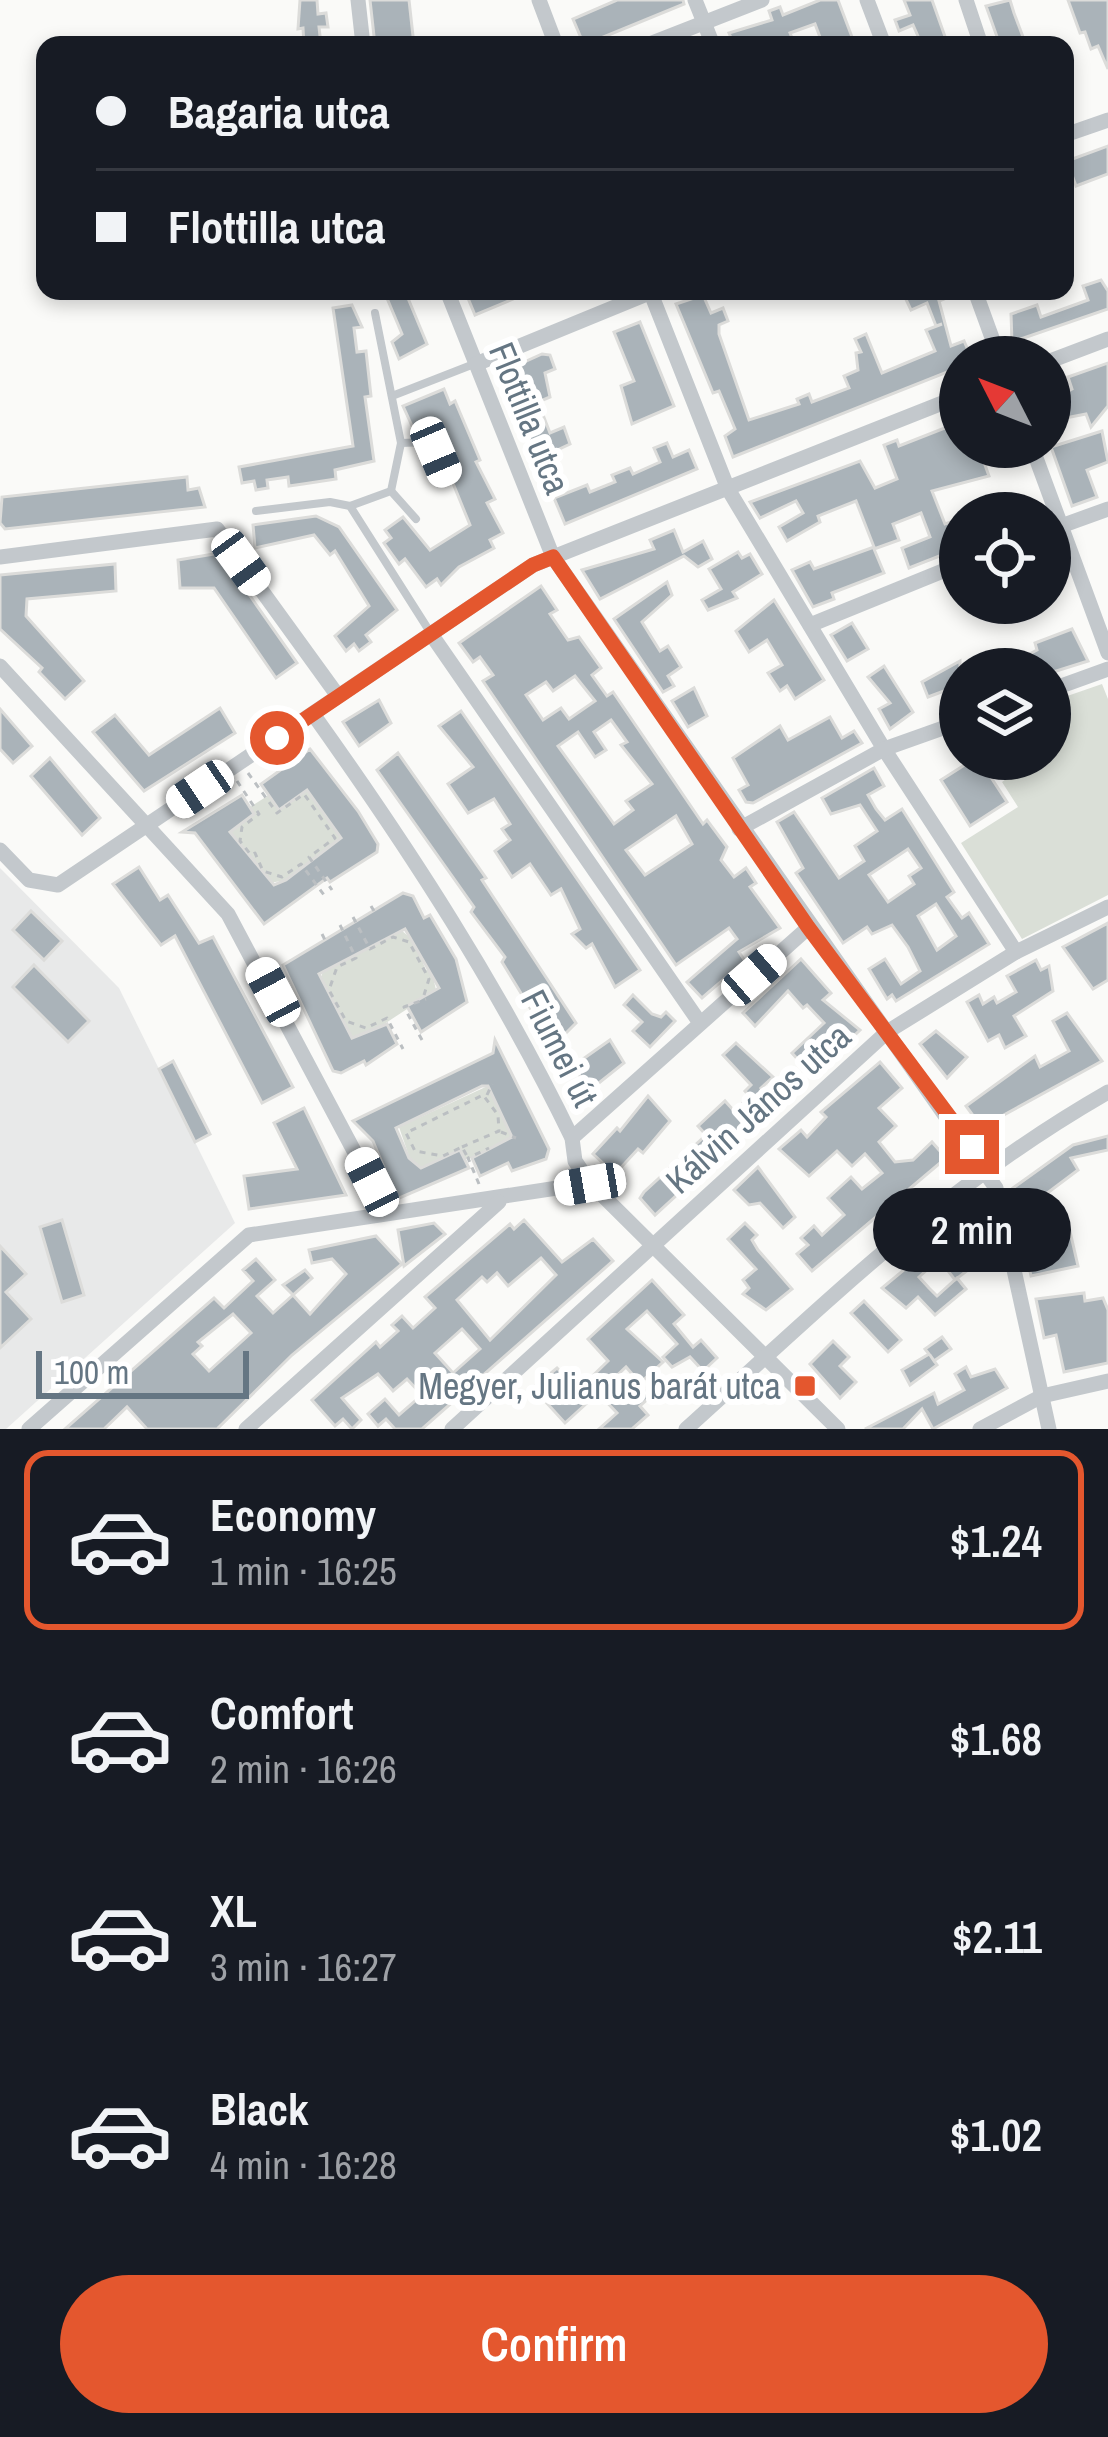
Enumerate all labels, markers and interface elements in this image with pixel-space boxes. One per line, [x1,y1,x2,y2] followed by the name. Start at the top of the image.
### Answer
[168,81,390,142] text: Bagaria utca
[168,196,385,257] text: Flottilla utca
[478,335,582,501] street label: Flottilla utca
[939,336,1071,468] north arrow
[939,336,1071,780] map controls
[405,412,467,492] car
[939,492,1071,624] button: locate
[205,522,277,602] car
[939,648,1071,780] button: layers
[250,711,304,765] route start
[160,754,240,824] car
[715,938,793,1012] car
[240,952,306,1032] car
[510,982,610,1114] street label: Fiumei út
[655,1012,861,1204] street label: Kálvin János utca
[945,1120,999,1174] route end
[340,1142,404,1222] car
[551,1160,629,1208] car
[873,1189,1071,1273] callout: 2 min
[931,1204,1013,1256] text: 2 min
[36,1345,249,1398] scale bar
[54,1350,129,1394] text: 100 m
[418,1362,781,1410] place label: Megyer, Julianus barát utca
[792,1373,818,1399] marker: Megyer, Julianus barát utca
[210,1484,376,1545] text: Economy
[66,1486,174,1594] icon: car
[950,1510,1042,1571] text: $1.24
[210,1545,397,1597] text: 1 min · 16:25
[210,1682,353,1743] text: Comfort
[66,1684,174,1792] icon: car
[950,1708,1042,1769] text: $1.68
[210,1743,397,1795] text: 2 min · 16:26
[210,1880,257,1941] text: XL
[66,1882,174,1990] icon: car
[952,1906,1042,1967] text: $2.11
[210,1941,397,1993] text: 3 min · 16:27
[210,2078,308,2139] text: Black
[66,2080,174,2188] icon: car
[950,2104,1042,2165] text: $1.02
[210,2139,397,2191] text: 4 min · 16:28
[60,2275,1048,2413] button: Confirm

